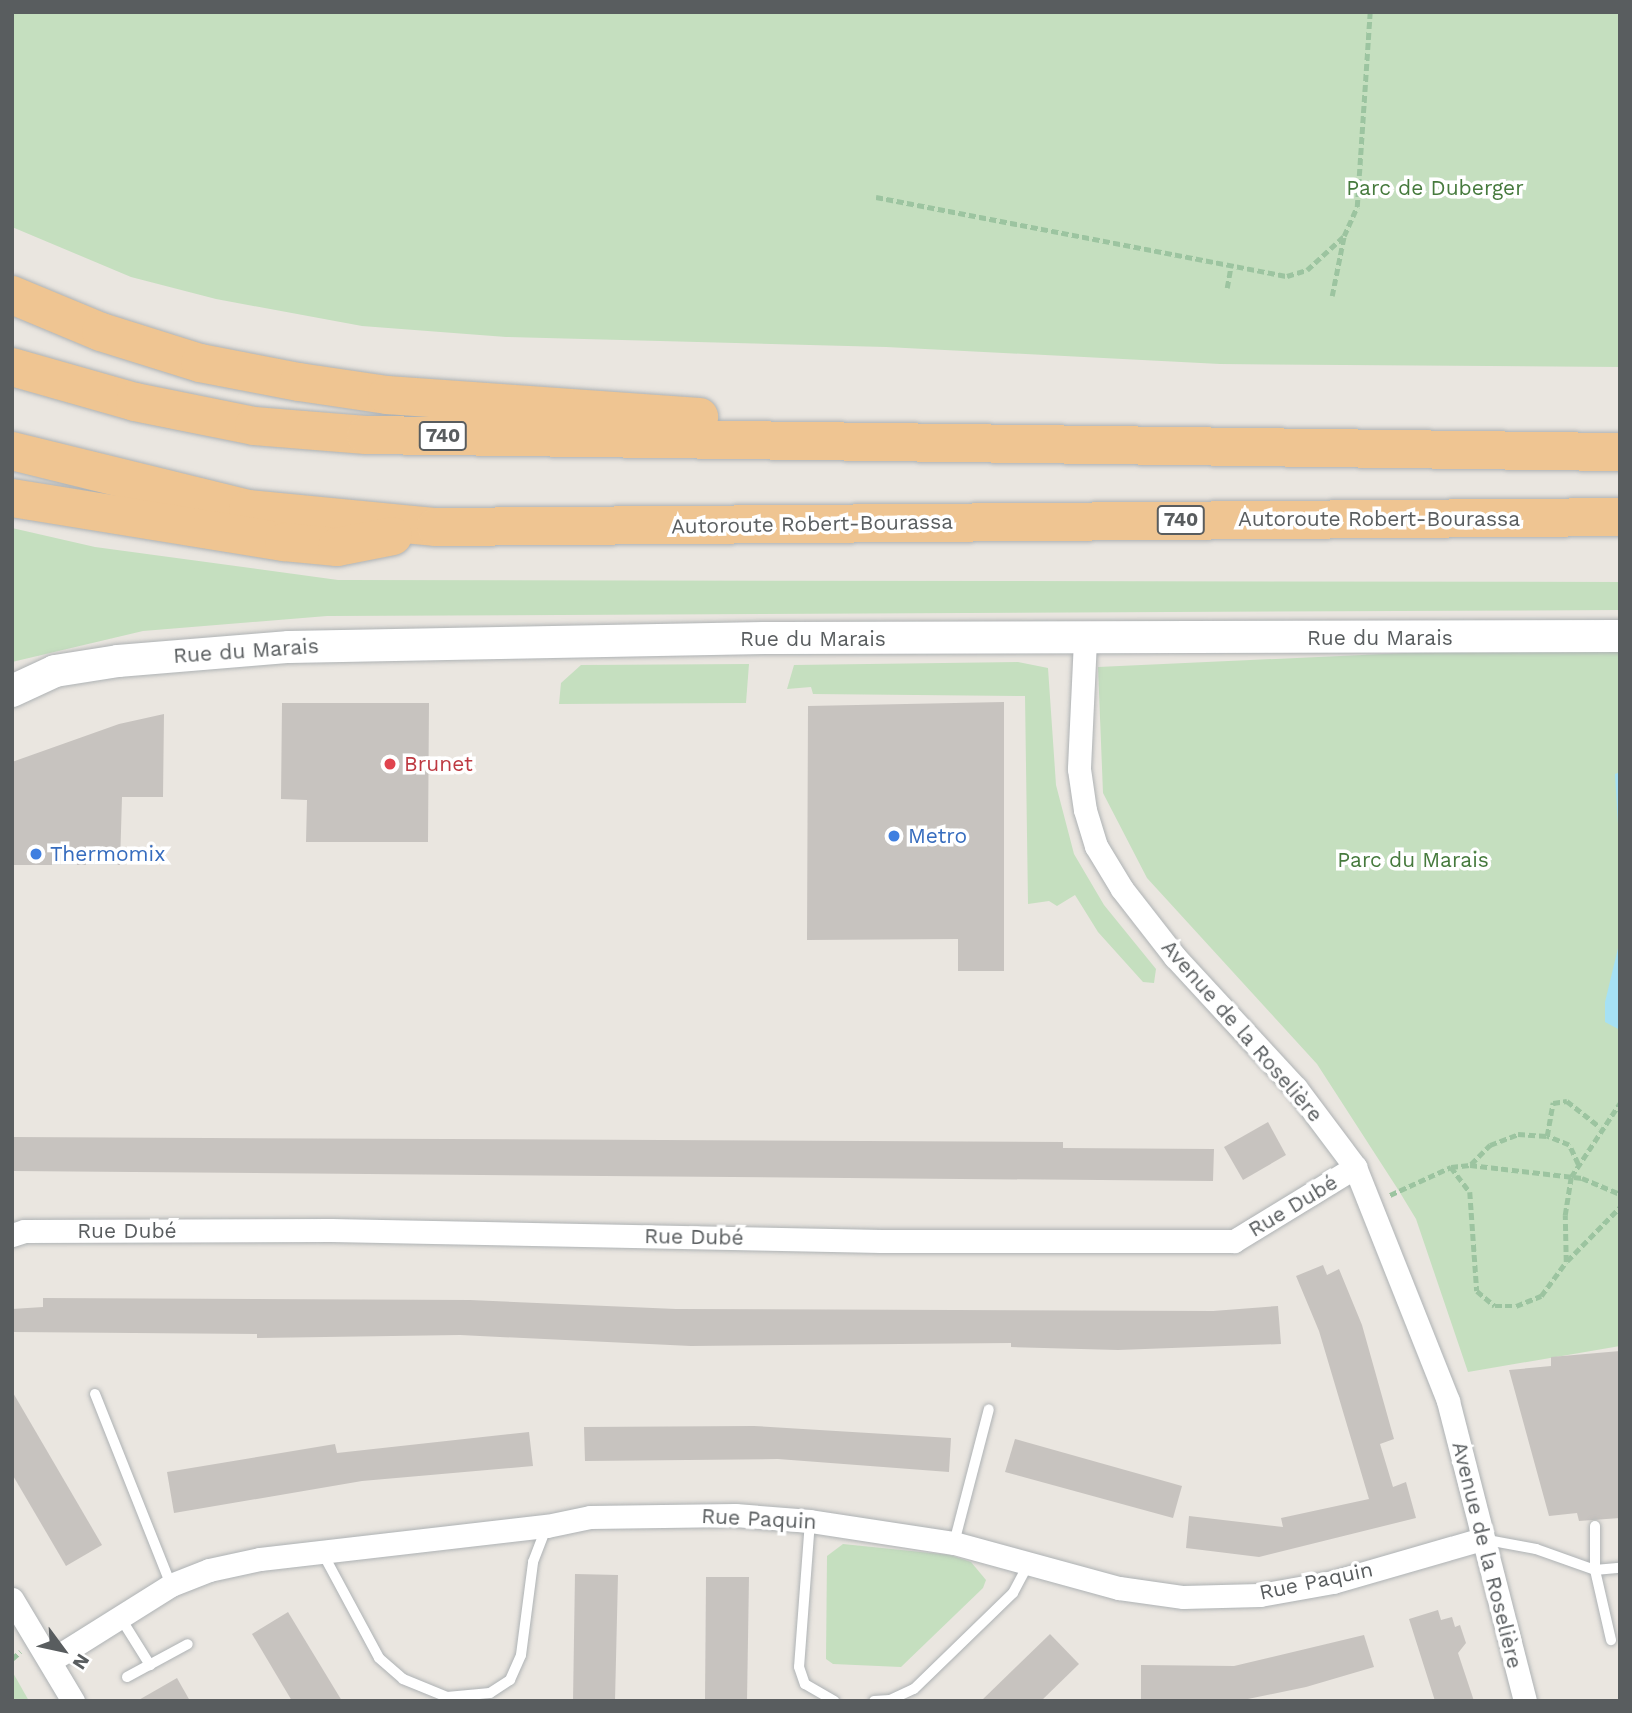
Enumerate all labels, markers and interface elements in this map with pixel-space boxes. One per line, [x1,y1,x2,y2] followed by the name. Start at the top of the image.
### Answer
[1346,175,1524,201] park label: Parc de Duberger
[418,420,467,452] road number: 740
[1156,505,1206,536] road number: 740
[1238,506,1520,532] street label: Autoroute Robert-Bourassa
[671,509,953,539] street label: Autoroute Robert-Bourassa
[1307,625,1453,651] street label: Rue du Marais
[740,626,886,652] street label: Rue du Marais
[172,633,320,669] street label: Rue du Marais
[404,751,473,777] place label: Brunet
[382,756,398,772] marker: Brunet
[908,823,967,849] place label: Metro
[886,828,902,844] marker: Metro
[50,841,165,867] place label: Thermomix
[28,846,44,862] marker: Thermomix
[1337,847,1489,873] park label: Parc du Marais
[1156,935,1328,1127] street label: Avenue de la Roselière
[1244,1170,1342,1242] street label: Rue Dubé
[77,1218,177,1244] street label: Rue Dubé
[644,1224,744,1250] street label: Rue Dubé
[1447,1439,1527,1671] street label: Avenue de la Roselière
[701,1503,817,1535] street label: Rue Paquin
[1257,1557,1375,1605] street label: Rue Paquin
[28,1615,98,1685] north arrow
[68,1650,95,1674] text: N

